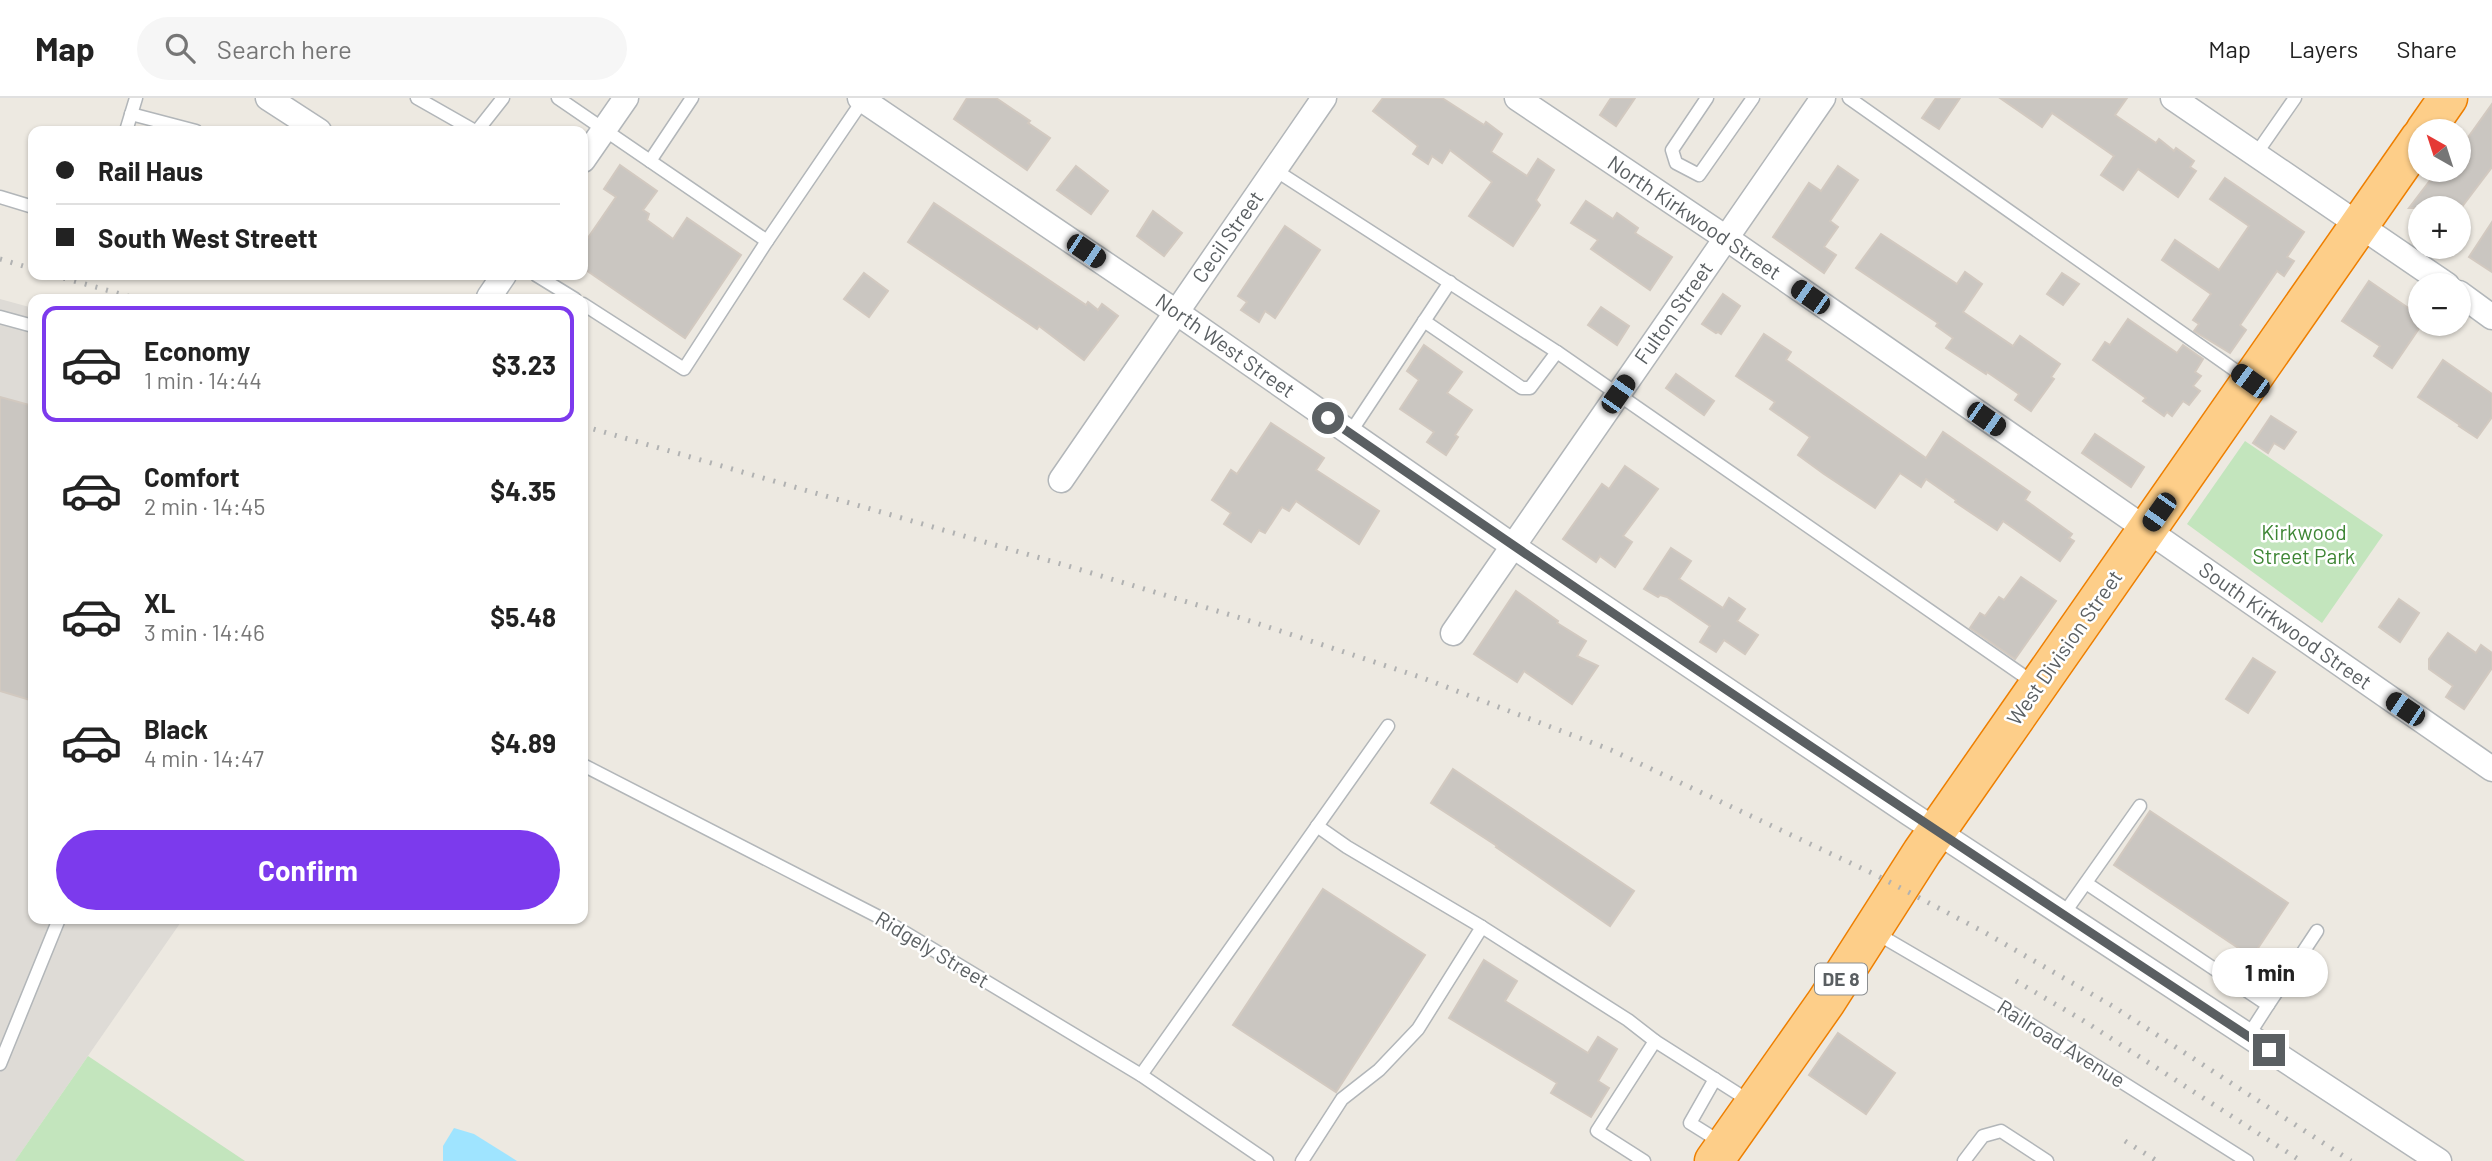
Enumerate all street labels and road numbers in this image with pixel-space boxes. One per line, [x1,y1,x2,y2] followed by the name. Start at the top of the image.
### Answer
[1603,149,1786,284] street label: North Kirkwood Street
[1186,185,1268,287] street label: Cecil Street
[1628,256,1717,368] street label: Fulton Street
[1151,287,1300,402] street label: North West Street
[2195,556,2377,694] street label: South Kirkwood Street
[2001,565,2127,730] street label: West Division Street
[871,905,994,992] street label: Ridgely Street
[1815,964,1867,995] road number: DE 8
[1993,993,2130,1092] street label: Railroad Avenue

